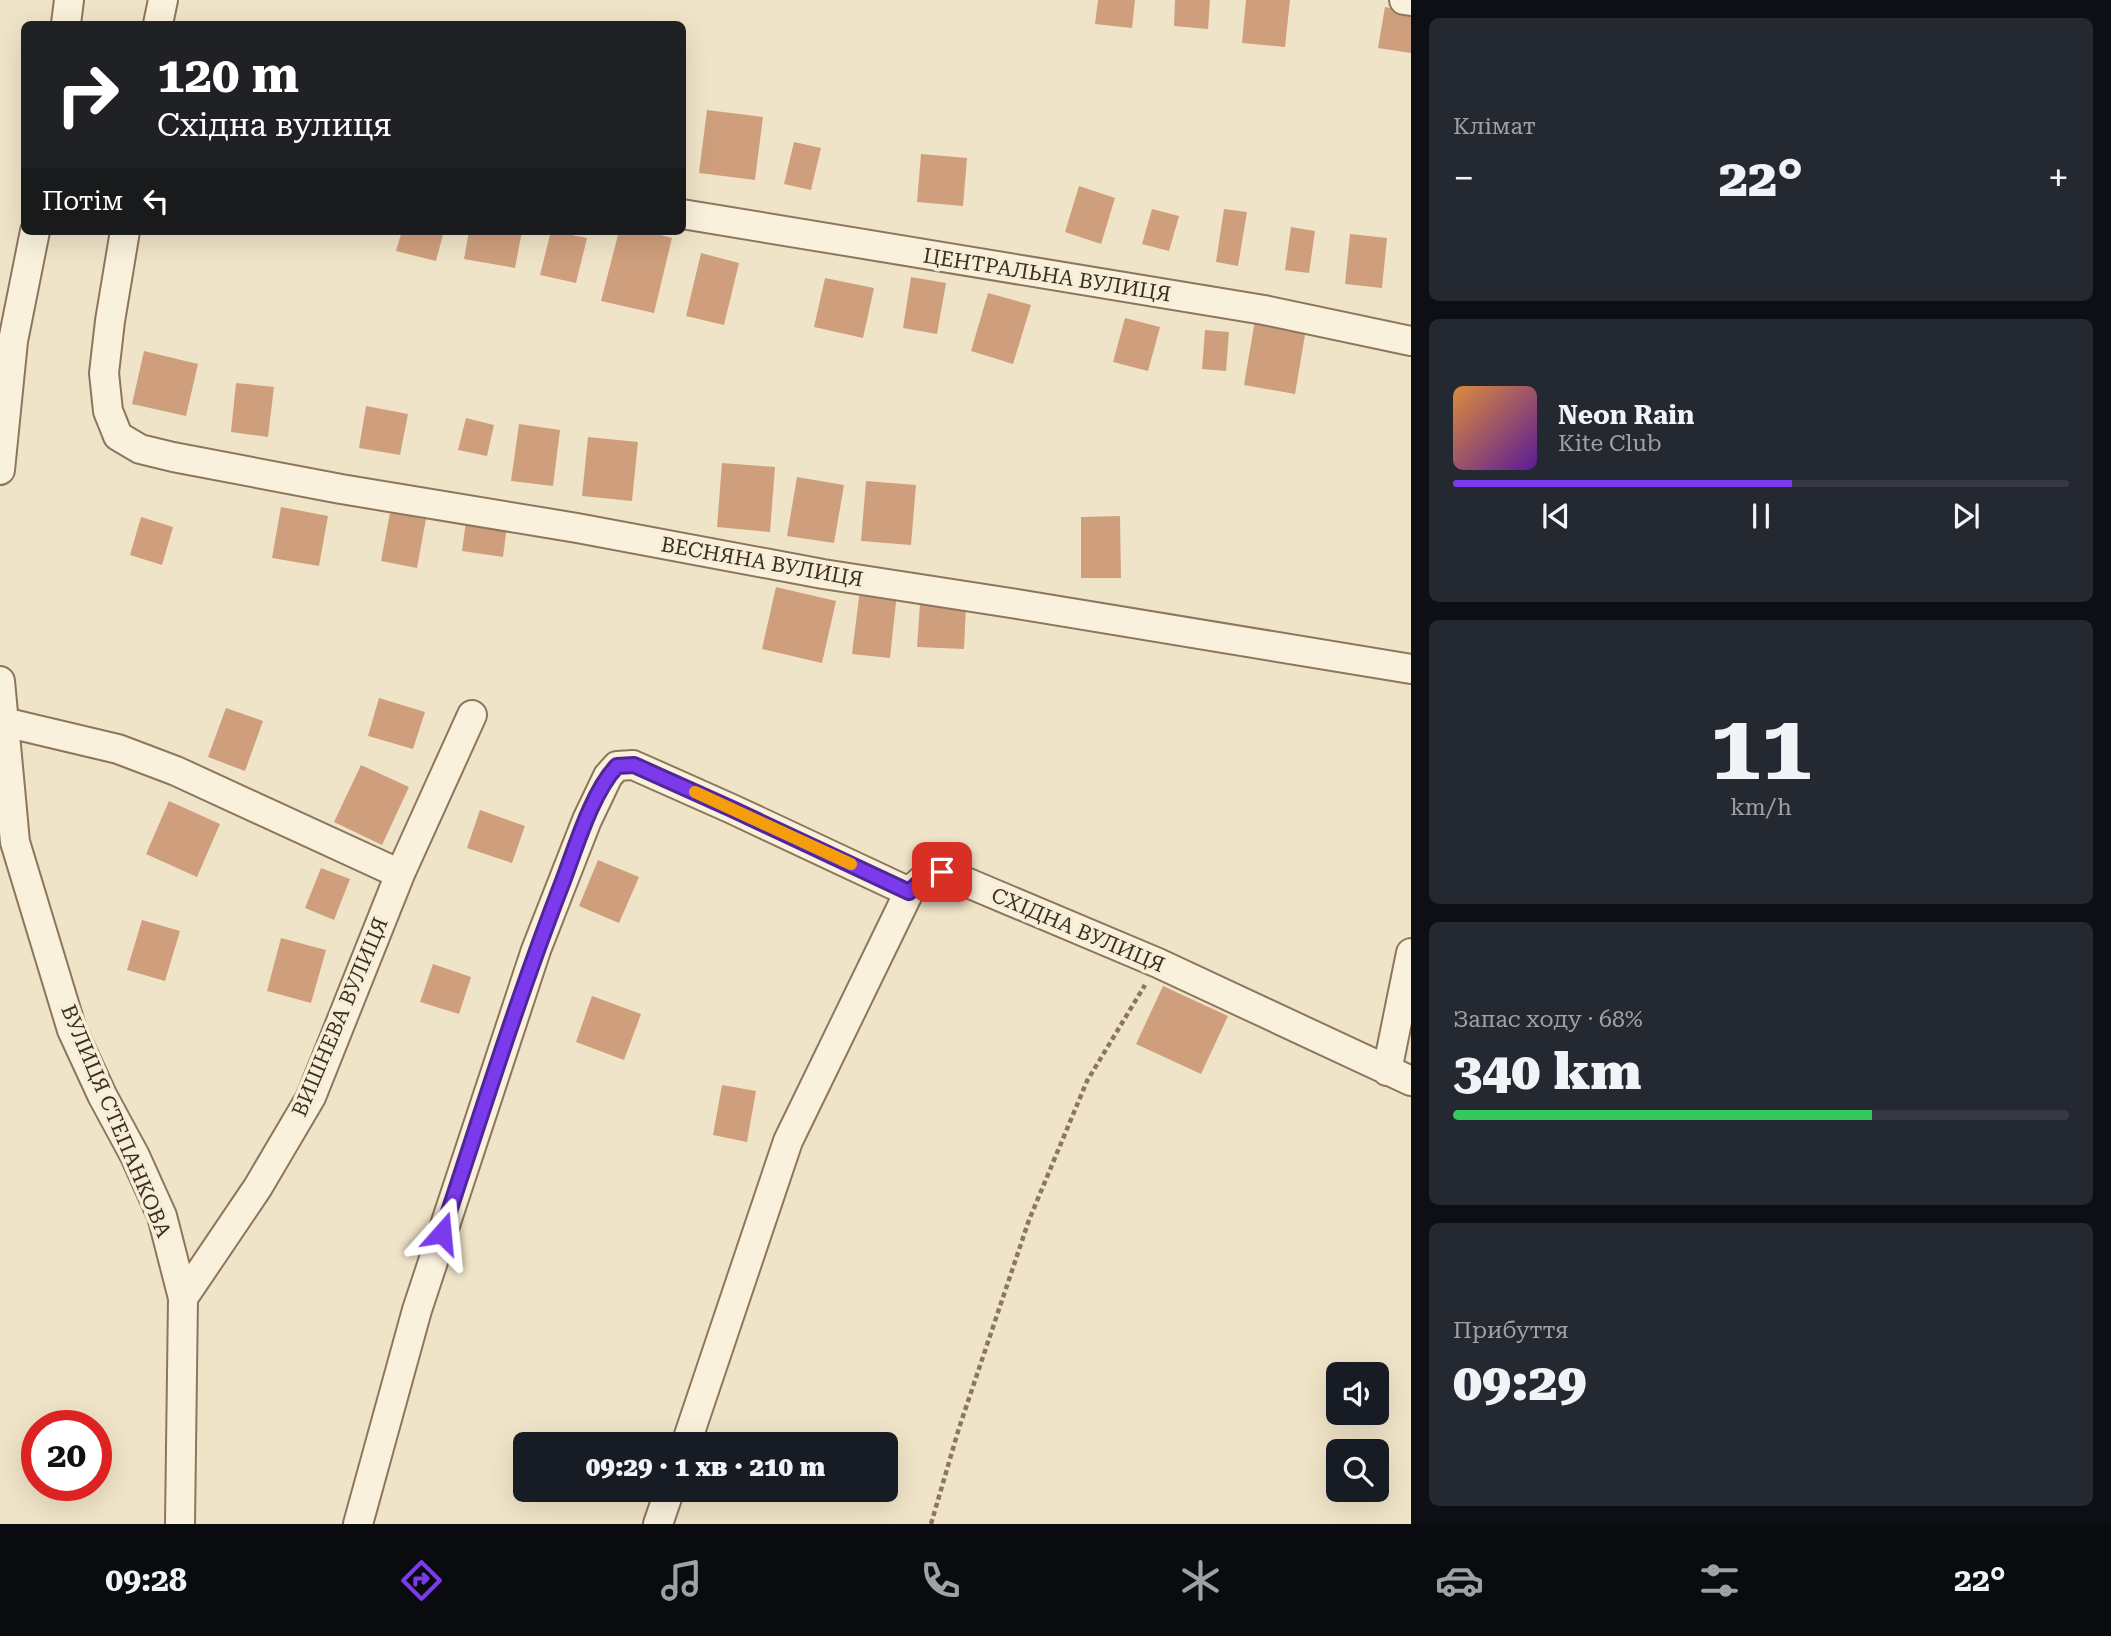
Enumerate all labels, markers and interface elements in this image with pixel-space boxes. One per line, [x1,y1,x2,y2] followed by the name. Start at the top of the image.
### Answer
[157,47,299,104] text: 120 m
[42,49,133,140] icon: right
[157,106,392,144] text: Східна вулиця
[1453,113,1536,140] text: Клімат
[1719,148,1803,209] text: 22°
[1453,156,1474,200] text: −
[2048,156,2069,200] text: +
[137,182,175,220] icon: left
[42,186,123,216] text: Потім
[921,244,1173,306] street label: ЦЕНТРАЛЬНА ВУЛИЦЯ
[1558,400,1694,430] text: Neon Rain
[1558,430,1662,457] text: Kite Club
[1537,497,1575,535] icon: previous
[1742,497,1780,535] icon: pause
[1947,497,1985,535] icon: next
[659,532,865,592] street label: ВЕСНЯНА ВУЛИЦЯ
[1710,695,1812,801] text: 11
[1730,794,1792,821] text: km/h
[912,842,972,902] pin
[923,853,961,891] icon: arrive
[988,883,1168,977] street label: СХІДНА ВУЛИЦЯ
[287,914,393,1120] street label: ВИШНЕВА ВУЛИЦЯ
[56,1001,176,1241] street label: ВУЛИЦЯ СТЕПАНКОВА
[1453,1006,1643,1033] text: Запас ходу · 68%
[1453,1041,1641,1102] text: 340 km
[405,1196,479,1270] position arrow
[1453,1317,1569,1344] text: Прибуття
[1453,1352,1587,1413] text: 09:29
[1326,1362,1389,1502] map controls
[1326,1362,1389,1425] button: sound
[21,1410,112,1501] speed limit sign: 20
[1326,1439,1389,1502] button: search
[586,1452,825,1482] text: 09:29 · 1 хв · 210 m
[397,1556,446,1605] icon: directions
[657,1556,706,1605] icon: music
[916,1556,965,1605] icon: phone
[1176,1556,1225,1605] icon: climate
[1435,1556,1484,1605] icon: car
[1695,1556,1744,1605] icon: filters
[105,1561,187,1599] text: 09:28
[1954,1561,2006,1599] text: 22°

